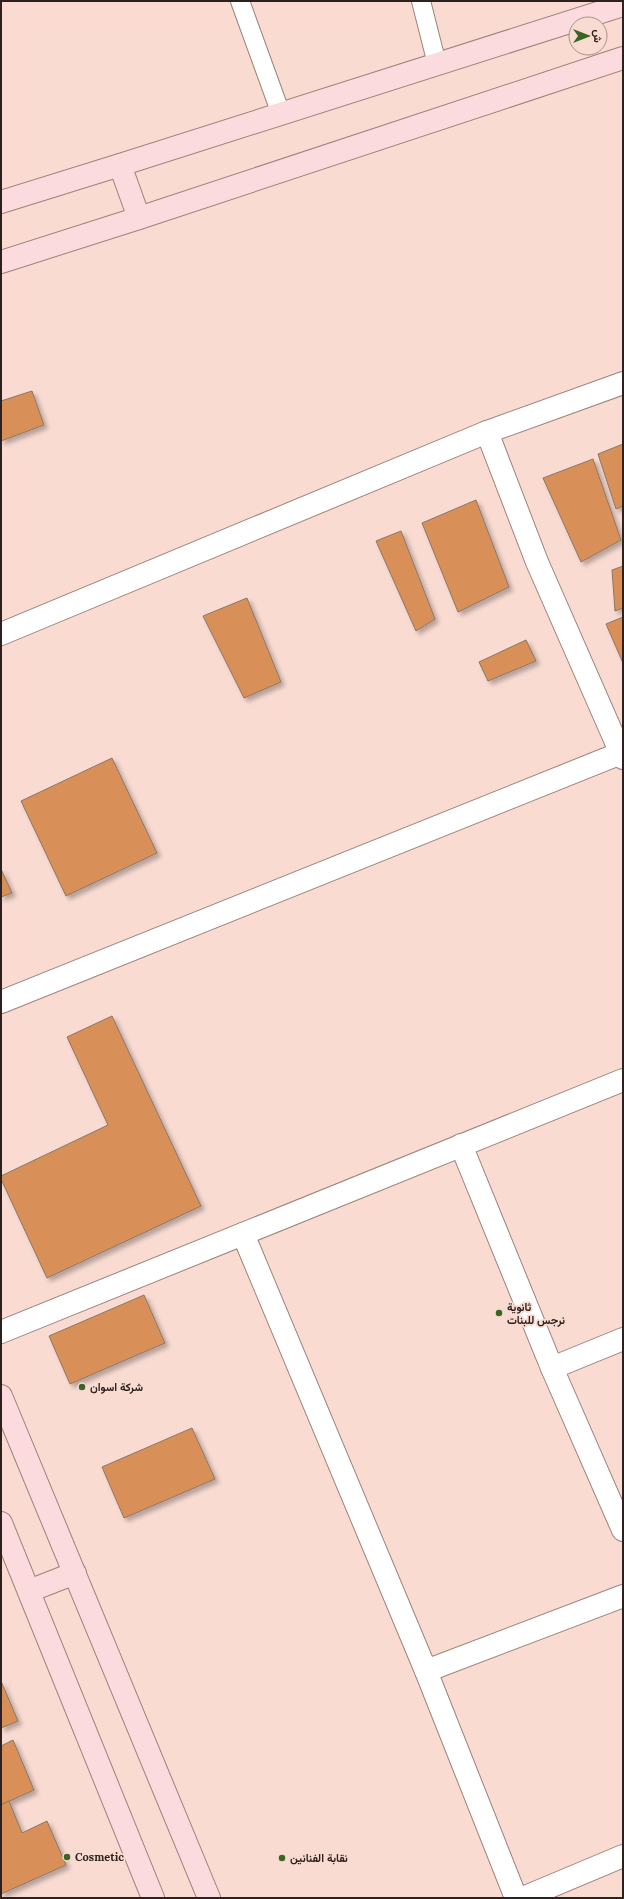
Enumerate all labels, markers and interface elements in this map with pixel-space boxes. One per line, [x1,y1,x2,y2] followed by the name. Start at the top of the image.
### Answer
[568,16,608,56] north arrow
[591,29,605,43] text: ش
[507,1300,565,1327] place label: ثانوية نرجس للبنات
[494,1308,504,1318] marker: ثانوية نرجس للبنات
[90,1380,143,1394] place label: شركة اسوان
[77,1382,87,1392] marker: شركة اسوان
[75,1850,124,1864] place label: Cosmetic
[290,1851,348,1865] place label: نقابة الفنانين
[62,1852,72,1862] marker: Cosmetic
[277,1853,287,1863] marker: نقابة الفنانين

